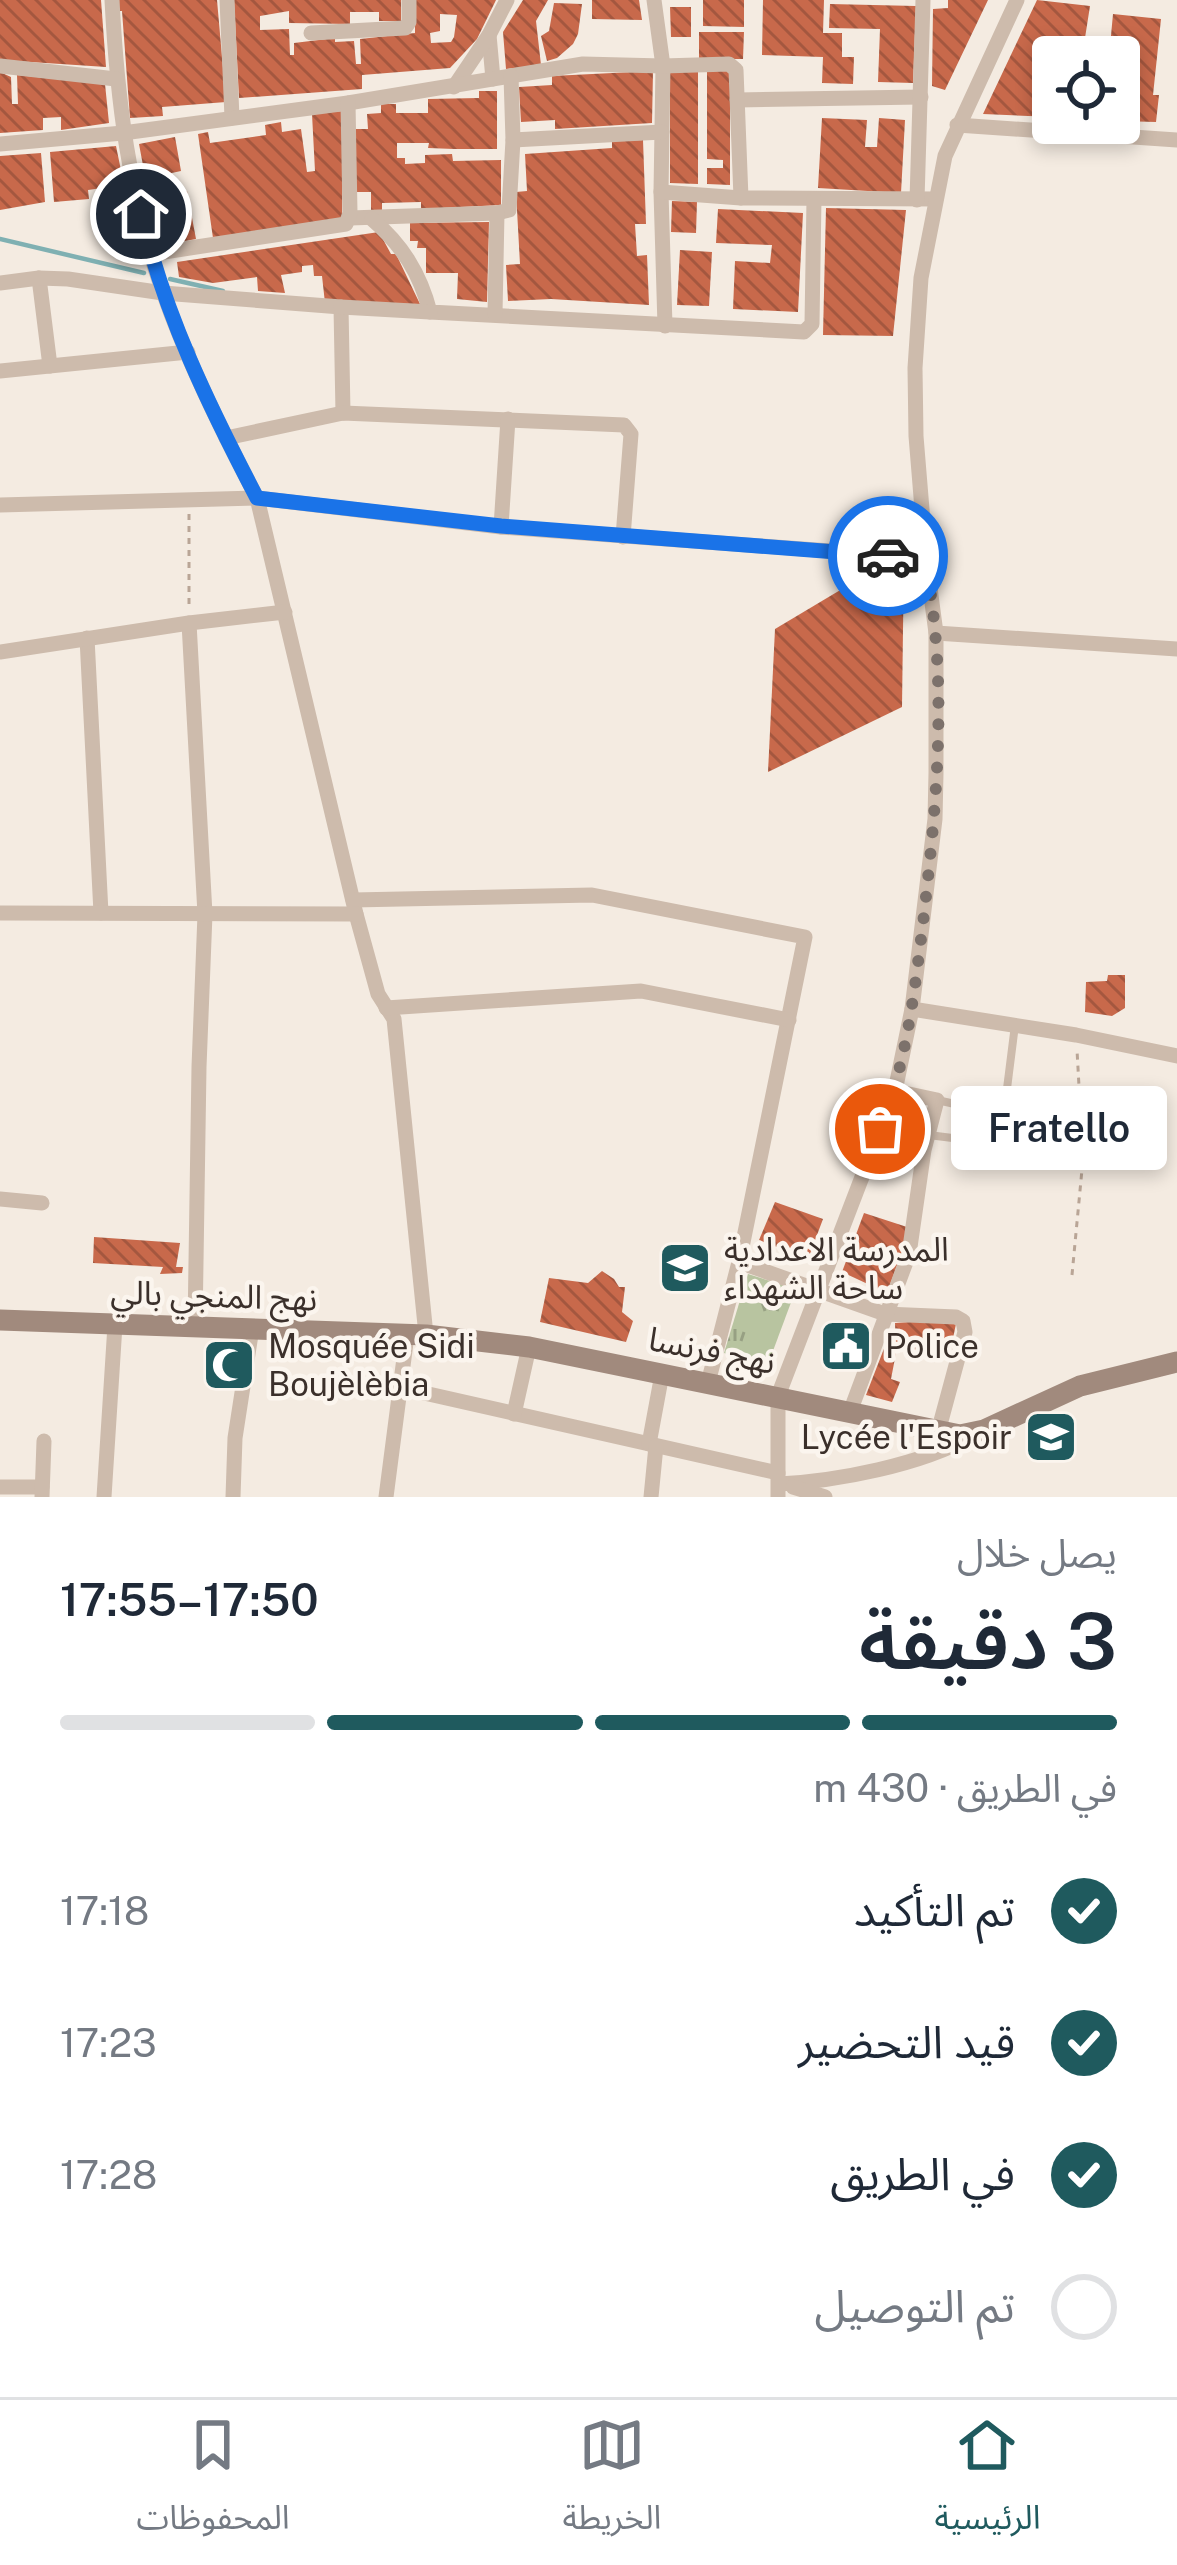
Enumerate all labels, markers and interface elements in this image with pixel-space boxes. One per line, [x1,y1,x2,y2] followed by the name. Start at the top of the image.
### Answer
[1032,36,1140,144] map controls
[1032,36,1140,144] button: locate
[90,163,192,265] pin
[108,181,174,247] icon: home
[828,496,948,616] courier
[855,523,921,589] icon: car
[829,1078,931,1180] pin
[952,1087,1168,1171] callout: Fratello
[847,1096,913,1162] icon: bag
[988,1105,1130,1151] text: Fratello
[724,1230,949,1306] place label: المدرسة الاعدادية ساحة الشهداء
[657,1240,713,1296] school or university icon: المدرسة الاعدادية ساحة الشهداء
[110,1272,318,1324] street label: نهج المنجي بالي
[818,1318,874,1374] public building icon: Police
[644,1319,779,1387] street label: نهج فرنسا
[268,1327,475,1403] place label: Mosquée Sidi Boujèlèbia
[885,1327,979,1365] place label: Police
[201,1337,257,1393] mosque icon: Mosquée Sidi Boujèlèbia
[1023,1409,1079,1465] school or university icon: Lycée l'Espoir
[801,1418,1012,1456] place label: Lycée l'Espoir
[957,1530,1117,1576] text: يصل خلال
[60,1573,319,1626] text: 17:50–17:55
[859,1595,1117,1687] text: 3 دقيقة
[813,1765,1117,1811] text: في الطريق · 430 m
[1051,1878,1117,1944] icon: check
[854,1883,1015,1936] text: تم التأكيد
[60,1888,149,1934] text: 17:18
[1051,2010,1117,2076] icon: check
[798,2015,1015,2068] text: قيد التحضير
[60,2020,157,2066] text: 17:23
[1051,2142,1117,2208] icon: check
[830,2147,1015,2200] text: في الطريق
[60,2152,157,2198] text: 17:28
[815,2279,1015,2332] text: تم التوصيل
[136,2412,290,2553] tab: المحفوظات
[563,2412,661,2553] tab: الخريطة
[934,2412,1041,2553] tab: الرئيسية

